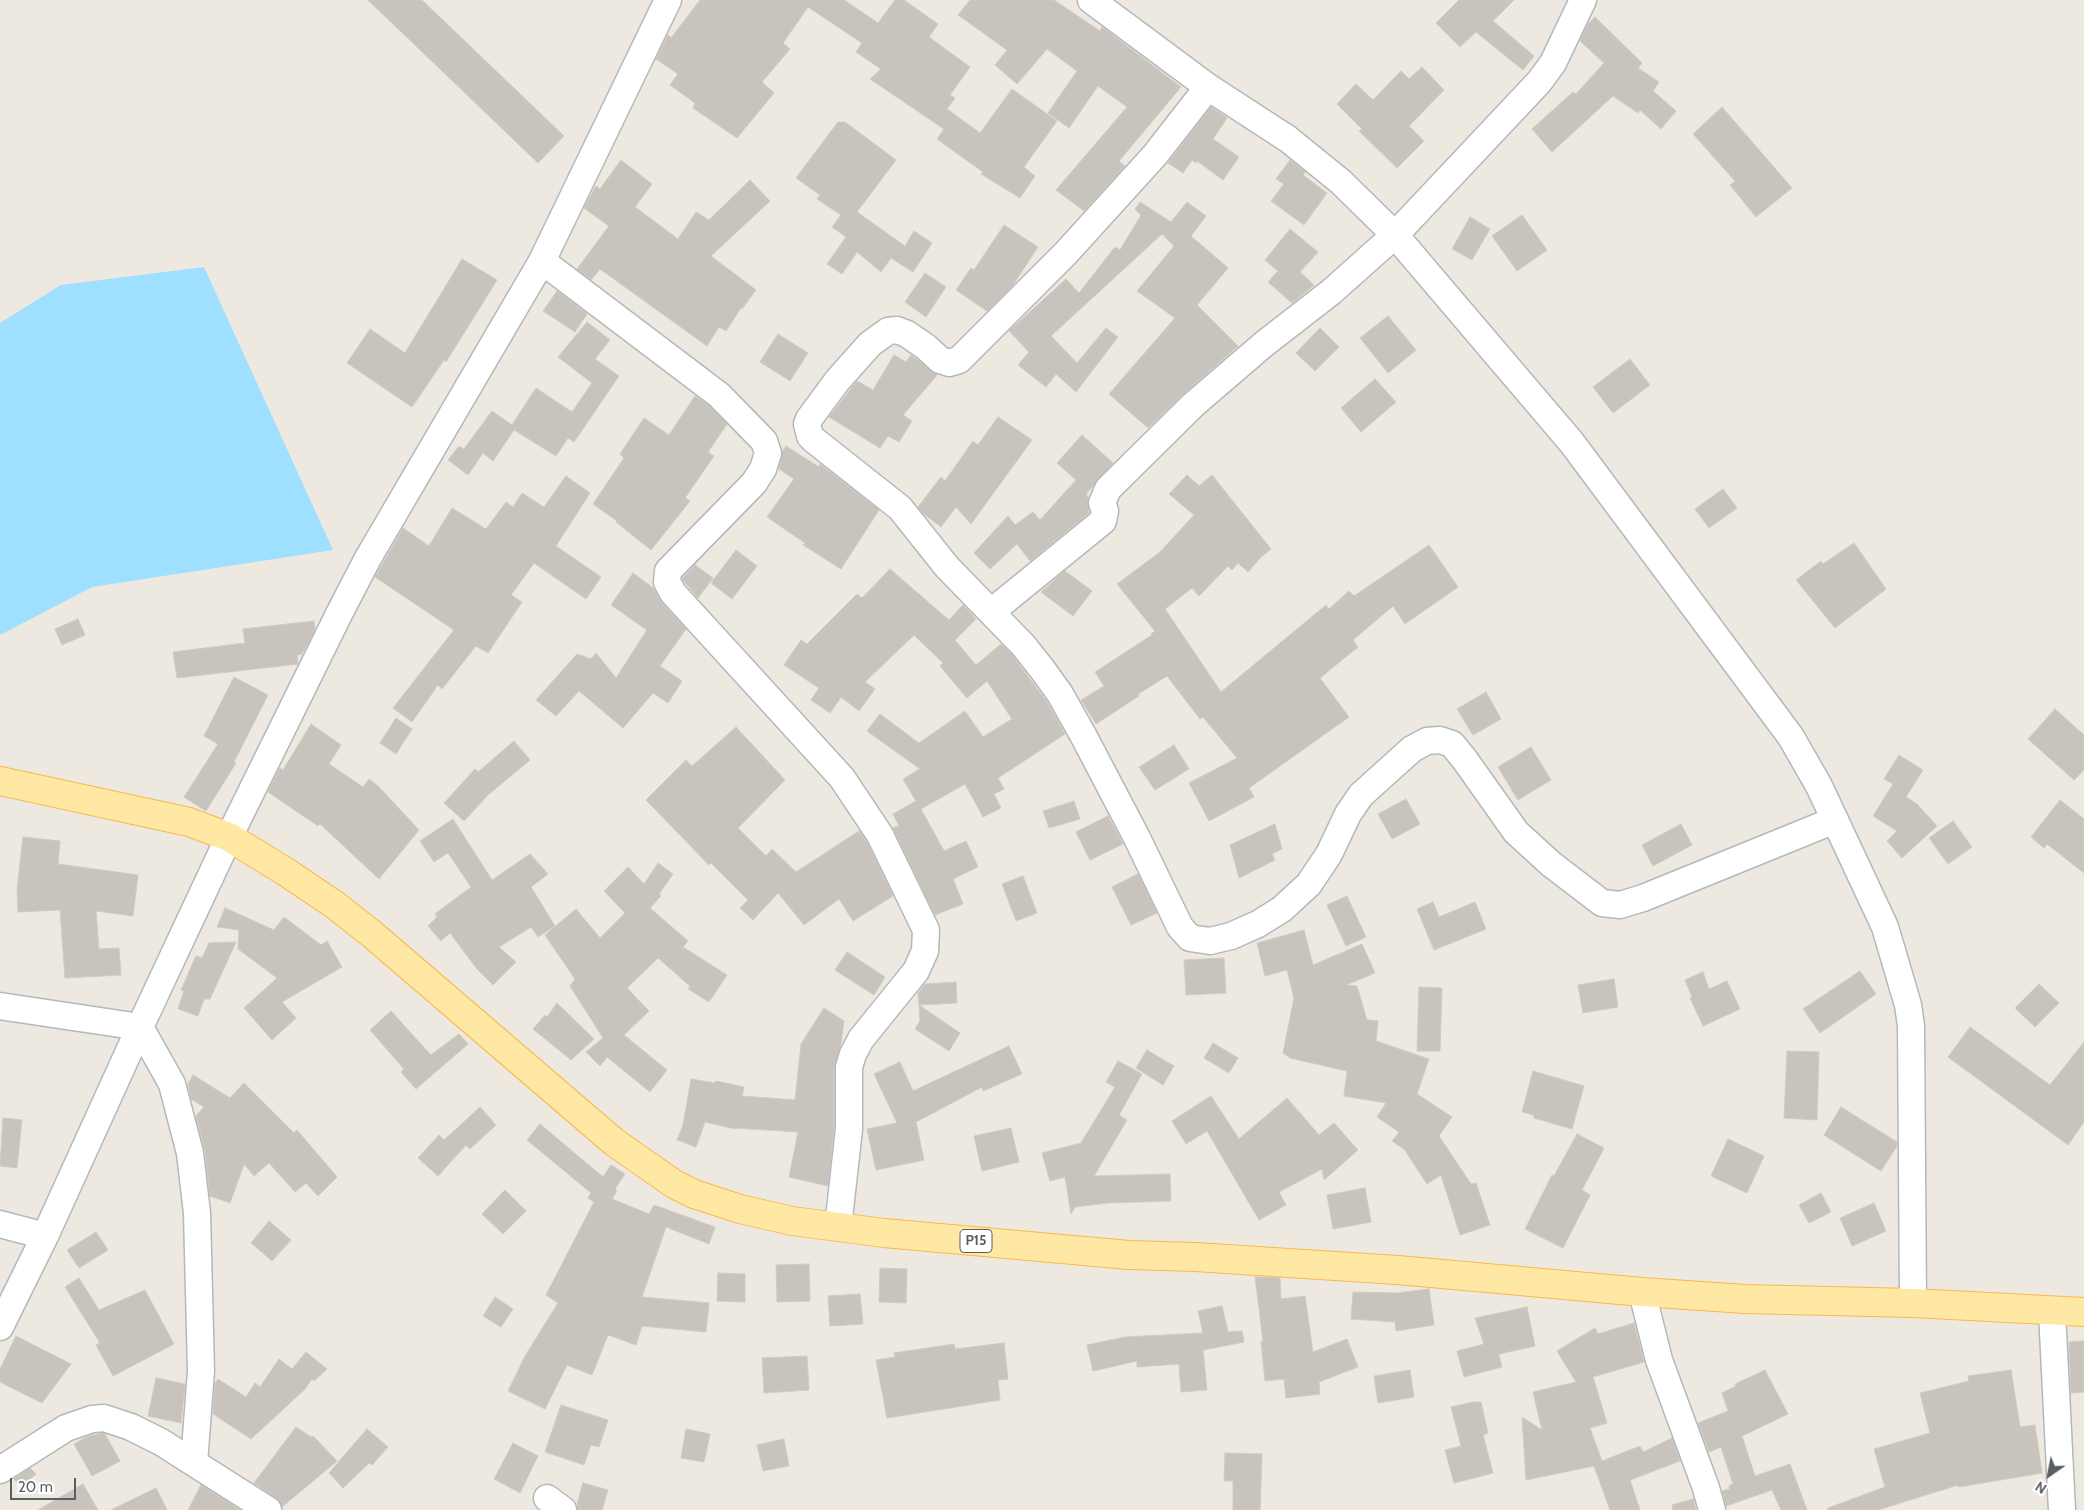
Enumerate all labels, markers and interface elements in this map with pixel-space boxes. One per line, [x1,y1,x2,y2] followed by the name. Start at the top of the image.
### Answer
[960,1230,992,1252] road number: P15
[2024,1450,2074,1500] north arrow
[12,1468,79,1500] scale bar
[2032,1477,2050,1498] text: N
[18,1478,53,1496] text: 20 m

